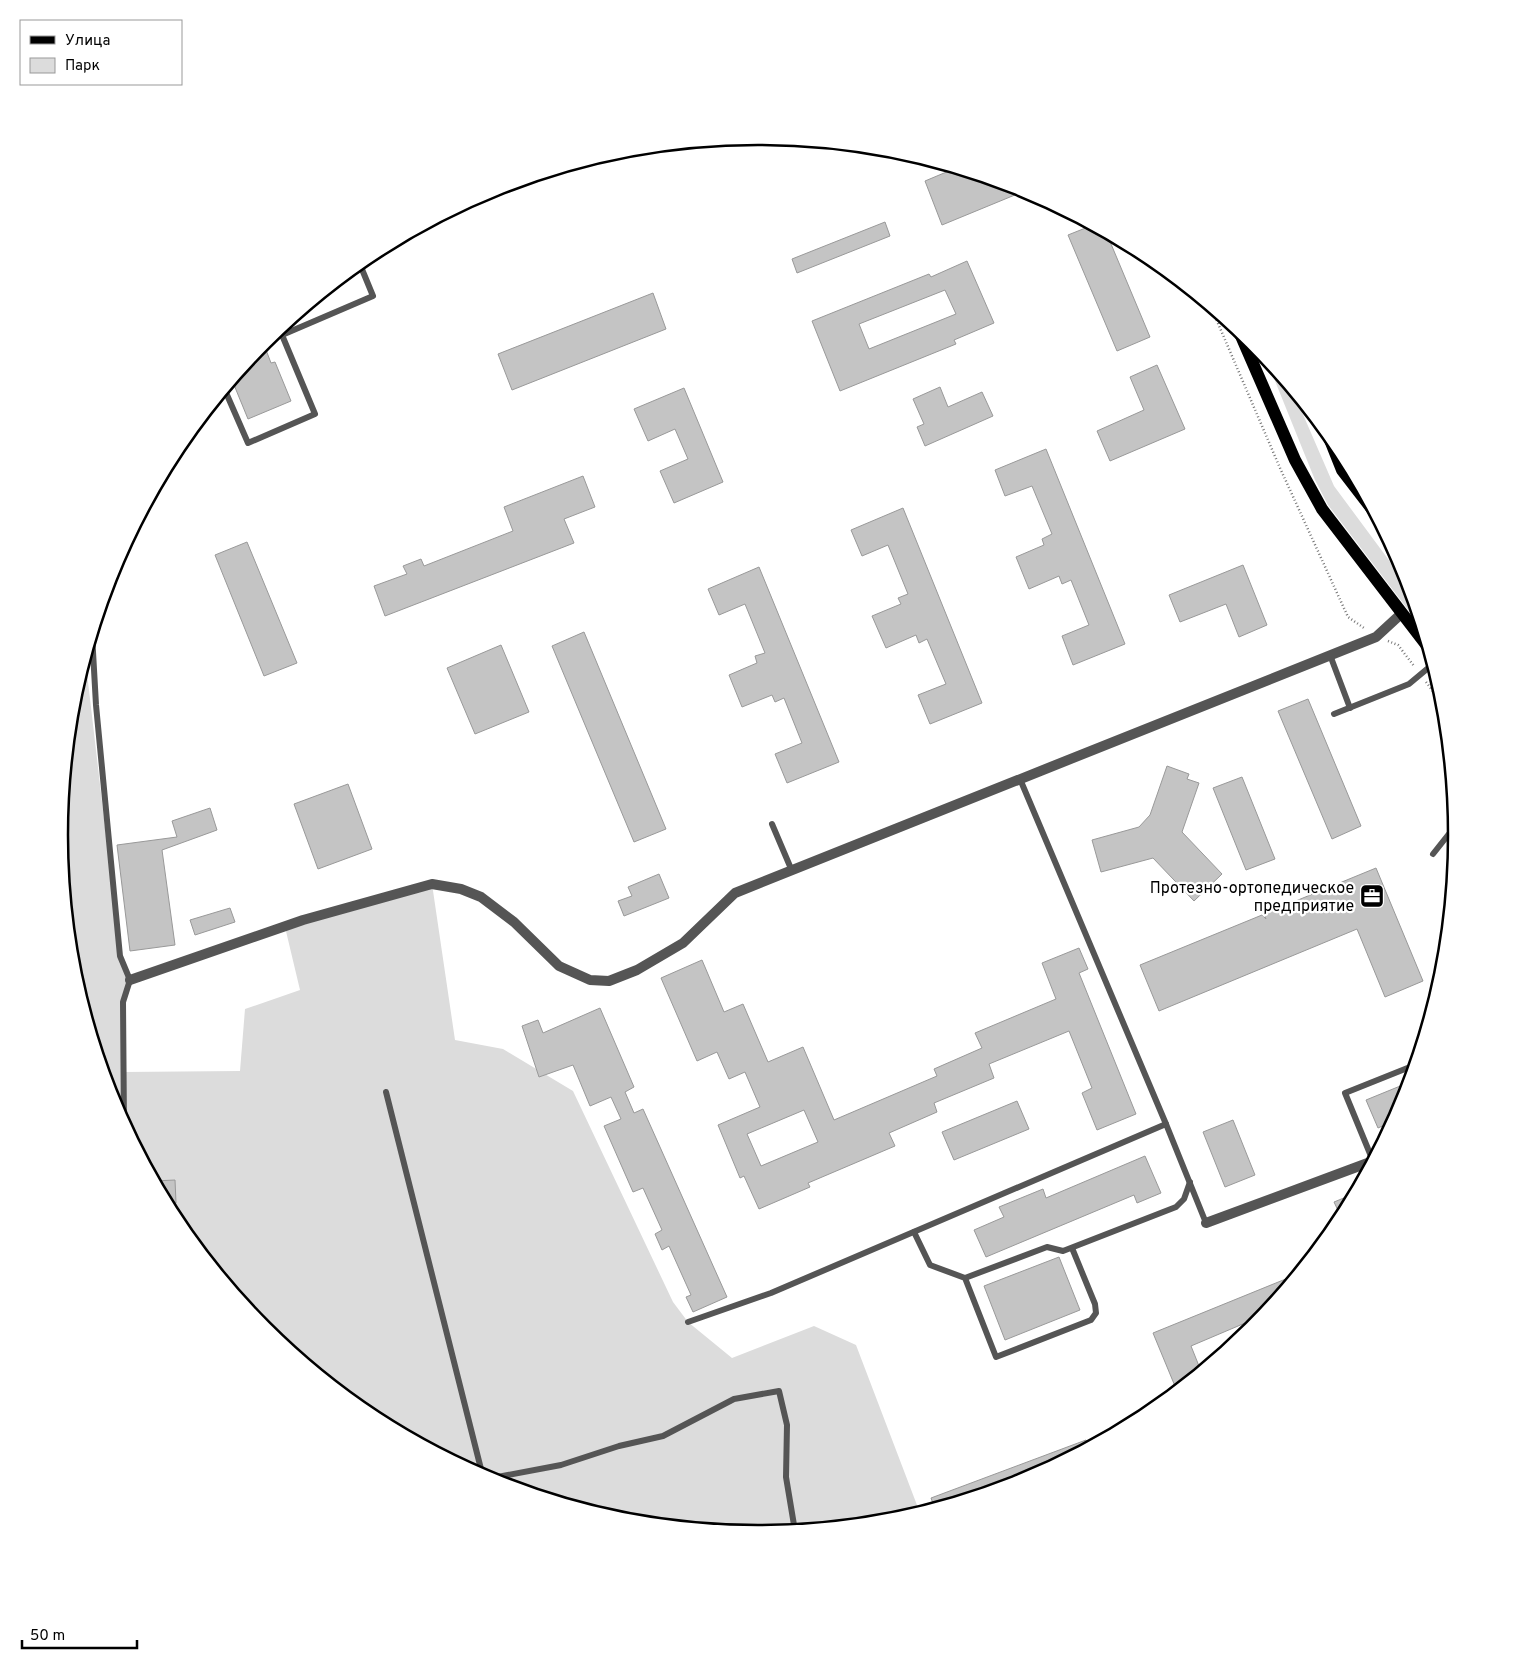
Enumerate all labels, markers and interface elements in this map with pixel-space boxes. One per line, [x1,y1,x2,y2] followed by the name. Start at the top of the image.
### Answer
[20,20,182,85] legend
[65,32,110,51] text: Улица
[65,57,100,76] text: Парк
[1150,879,1354,917] place label: Протезно-ортопедическое предприятие
[1359,883,1385,909] office icon: Протезно-ортопедическое предприятие
[22,1618,138,1650] scale bar
[30,1627,65,1646] text: 50 m

